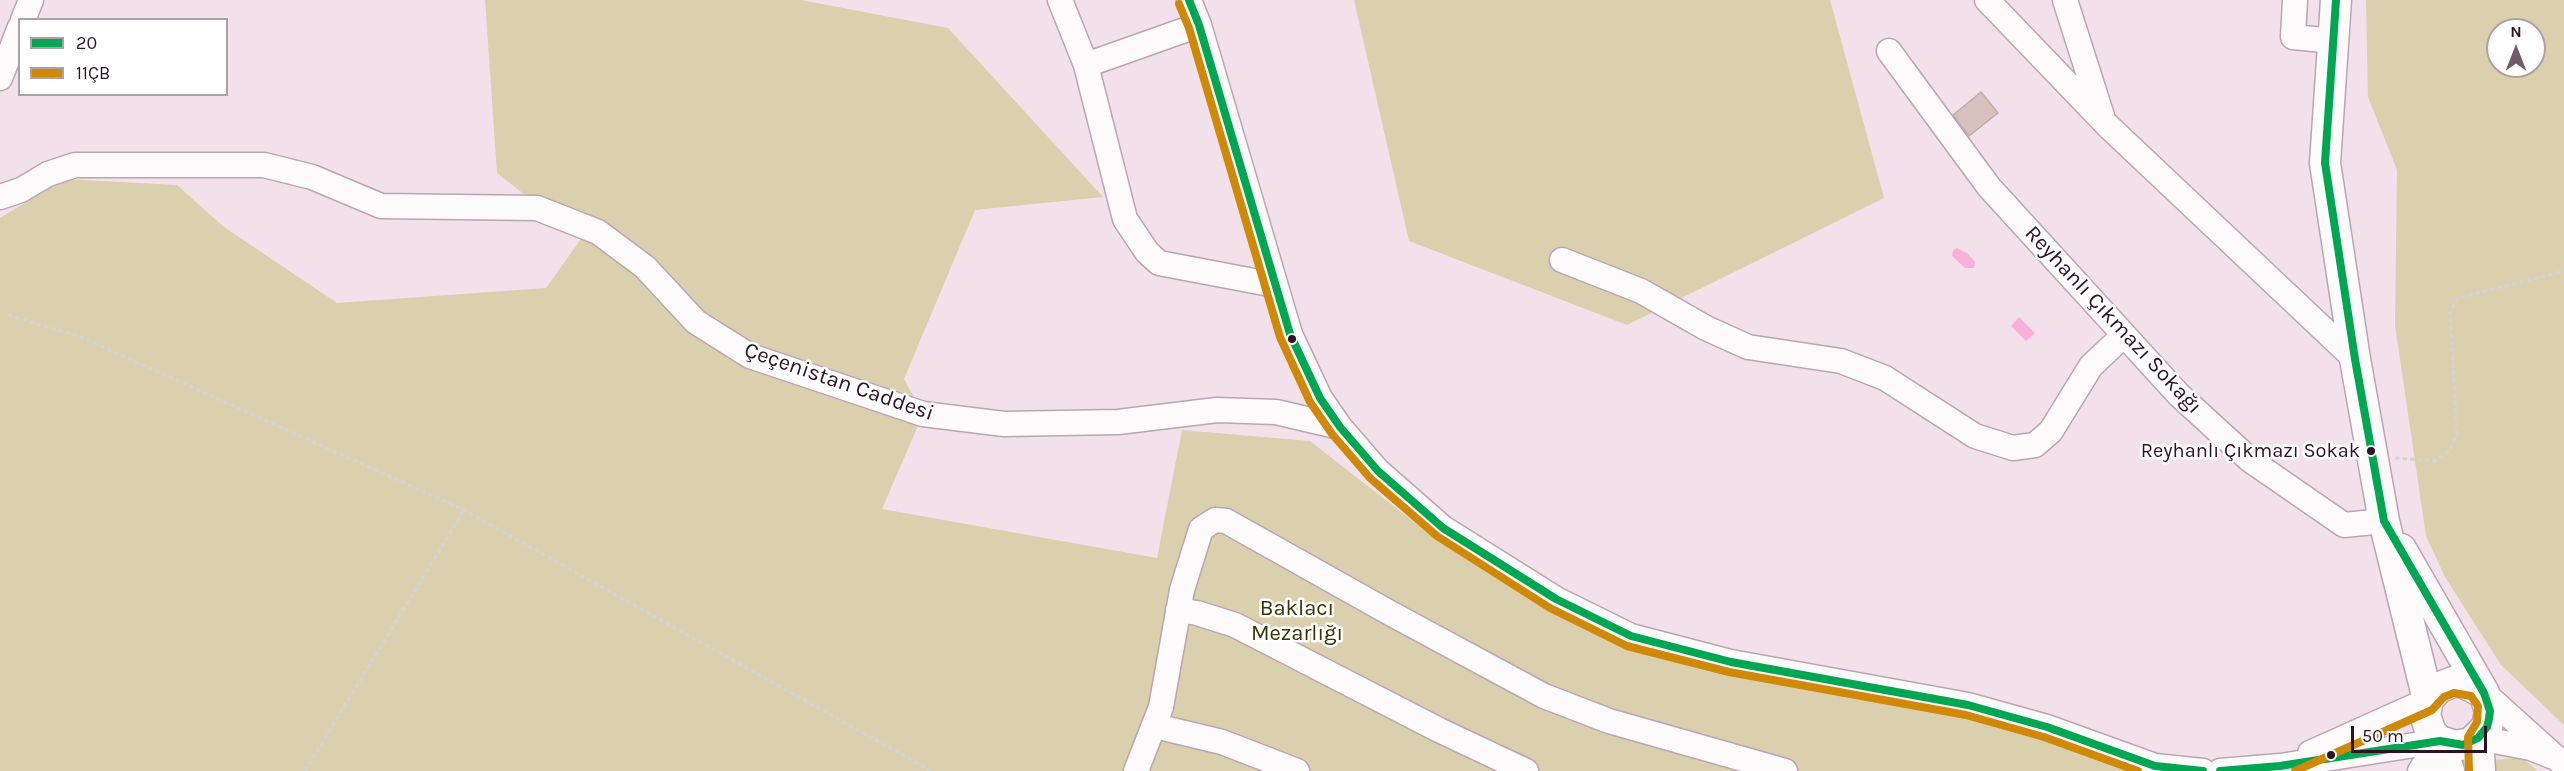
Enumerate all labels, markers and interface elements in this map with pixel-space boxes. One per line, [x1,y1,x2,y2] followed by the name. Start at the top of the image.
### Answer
[18,18,228,96] legend
[2486,18,2546,78] north arrow
[2510,22,2522,41] text: N
[76,32,97,54] text: 20
[76,62,110,84] text: 11ÇB
[2019,220,2207,420] street label: Reyhanlı Çıkmazı Sokağı
[1286,333,1298,345] unlabelled marker
[741,337,937,427] street label: Çeçenistan Caddesi
[2141,439,2360,463] place label: Reyhanlı Çıkmazı Sokak
[2365,445,2377,457] marker: Reyhanlı Çıkmazı Sokak
[1251,596,1343,648] park label: Baklacı Mezarlığı
[2354,714,2490,752] scale bar
[2362,725,2404,747] text: 50 m
[2325,749,2337,761] unlabelled marker

